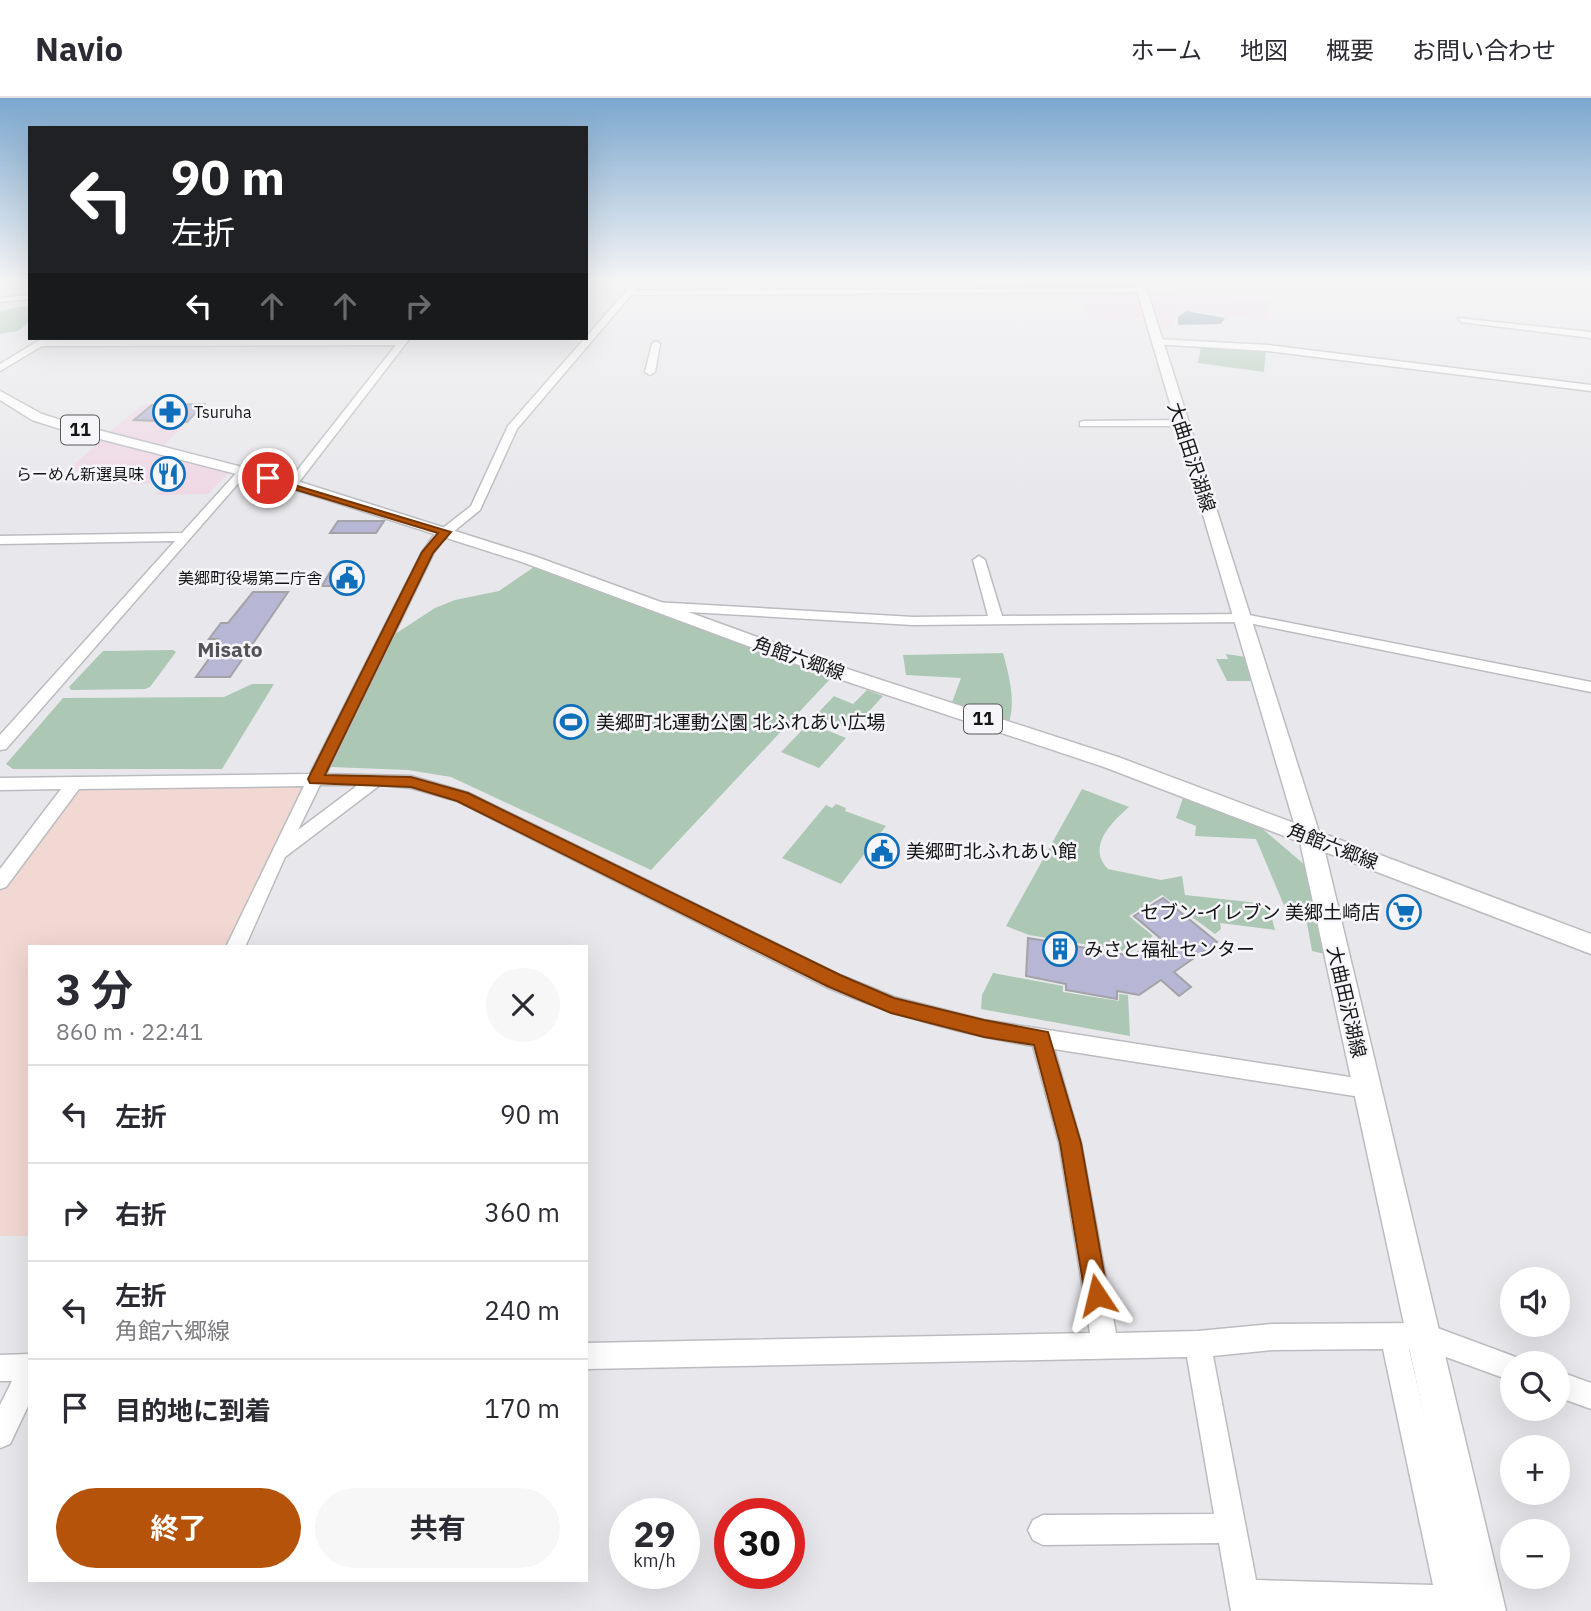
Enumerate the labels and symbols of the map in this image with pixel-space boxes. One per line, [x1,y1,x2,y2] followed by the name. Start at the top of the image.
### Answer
[151,393,189,431] pharmacy icon: Tsuruha
[1163,399,1221,515] street label: 大曲田沢湖線
[194,402,252,422] place label: Tsuruha
[61,416,99,444] road number: 11
[238,448,298,508] pin
[149,455,187,493] restaurant icon: らーめん新選具味
[16,464,144,484] place label: らーめん新選具味
[328,559,366,597] public building icon: 美郷町役場第二庁舎
[178,568,322,588] place label: 美郷町役場第二庁舎
[750,631,848,685] street label: 角館六郷線
[197,635,263,663] district label: Misato
[552,703,590,741] sports icon: 美郷町北運動公園 北ふれあい広場
[964,704,1002,734] road number: 11
[596,710,886,734] place label: 美郷町北運動公園 北ふれあい広場
[1284,818,1382,874] street label: 角館六郷線
[863,832,901,870] public building icon: 美郷町北ふれあい館
[906,839,1077,863] place label: 美郷町北ふれあい館
[1385,893,1423,931] supermarket icon: セブン-イレブン 美郷土崎店
[1140,900,1380,924] place label: セブン-イレブン 美郷土崎店
[1041,930,1079,968] building icon: みさと福祉センター
[1084,937,1255,961] place label: みさと福祉センター
[1322,944,1372,1060] street label: 大曲田沢湖線
[1060,1258,1134,1332] position arrow
[714,1498,805,1589] speed limit sign: 30

